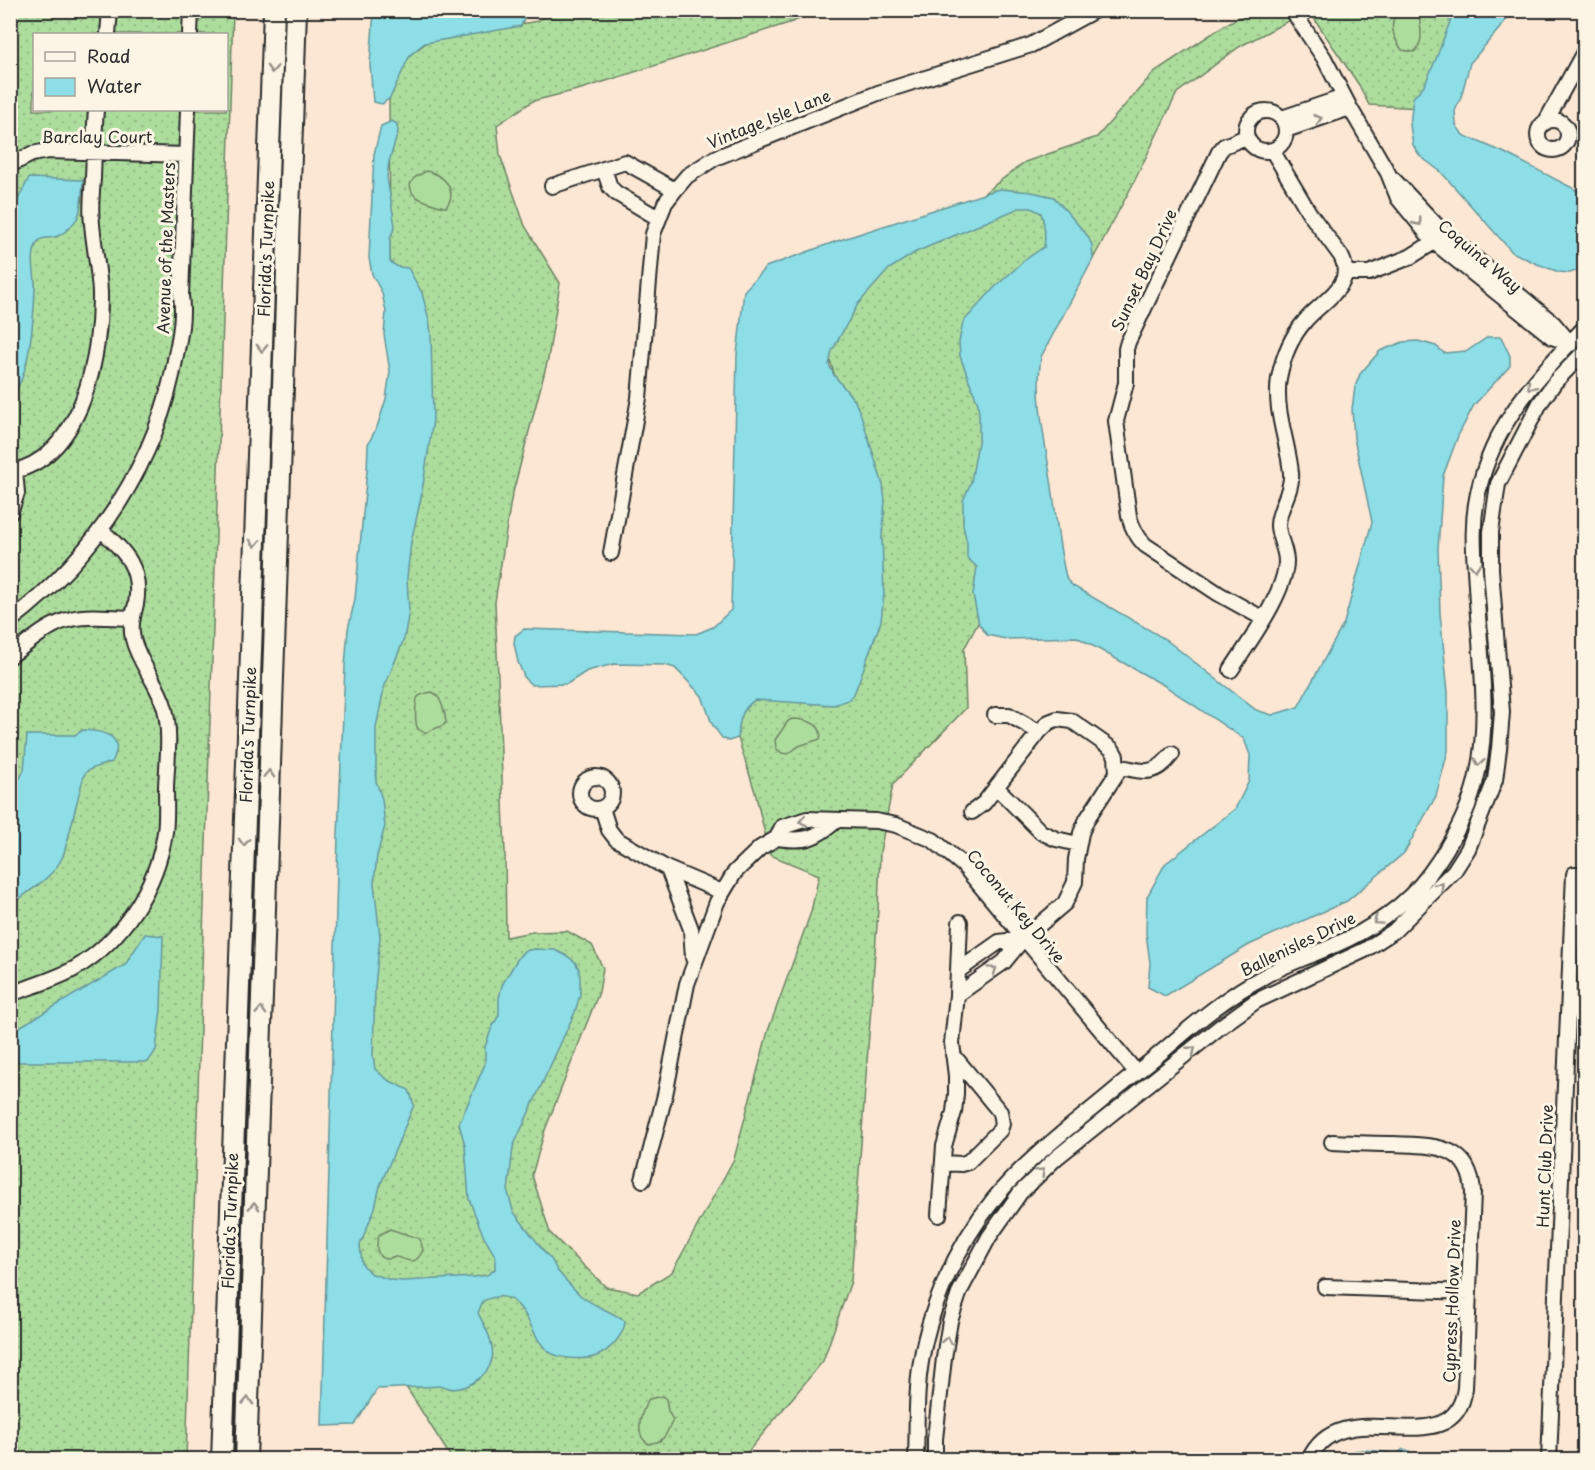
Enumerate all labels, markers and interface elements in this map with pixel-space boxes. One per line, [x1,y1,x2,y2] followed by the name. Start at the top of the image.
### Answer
[33,33,228,111] legend
[87,42,131,69] text: Road
[266,64,279,73] one-way arrow
[87,72,142,99] text: Water
[703,82,834,154] street label: Vintage Isle Lane
[1312,114,1323,127] one-way arrow
[42,124,153,148] street label: Barclay Court
[150,162,180,334] street label: Avenue of the Masters
[251,180,279,318] street label: Florida's Turnpike
[1104,205,1182,335] street label: Sunset Bay Drive
[1434,213,1528,297] street label: Coquina Way
[1410,216,1421,227] one-way arrow
[256,343,268,352] one-way arrow
[1527,379,1538,390] one-way arrow
[249,538,261,547] one-way arrow
[1468,563,1481,572] one-way arrow
[233,666,261,804] street label: Florida's Turnpike
[1474,757,1486,766] one-way arrow
[263,770,276,779] one-way arrow
[798,814,808,827] one-way arrow
[238,838,250,847] one-way arrow
[962,843,1072,968] street label: Coconut Key Drive
[1433,882,1444,893] one-way arrow
[1236,905,1359,981] street label: Ballenisles Drive
[1373,914,1384,925] one-way arrow
[986,966,997,977] one-way arrow
[255,1007,267,1016] one-way arrow
[1185,1046,1196,1057] one-way arrow
[1530,1104,1558,1228] street label: Hunt Club Drive
[215,1152,243,1290] street label: Florida's Turnpike
[1034,1169,1045,1179] one-way arrow
[248,1202,261,1211] one-way arrow
[1436,1219,1466,1383] street label: Cypress Hollow Drive
[940,1335,953,1345] one-way arrow
[241,1397,254,1406] one-way arrow

